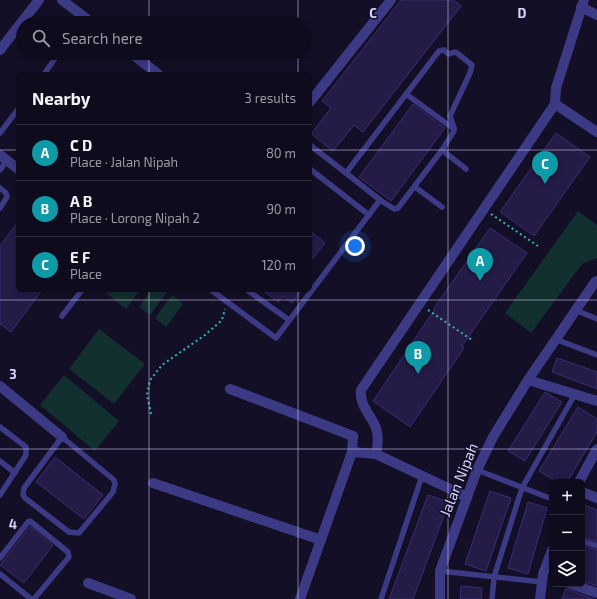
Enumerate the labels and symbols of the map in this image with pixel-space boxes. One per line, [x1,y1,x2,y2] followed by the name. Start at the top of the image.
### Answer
[369,5,377,21] text: C
[518,5,527,21] text: D
[532,151,558,184] pin: C
[345,236,365,256] your location
[467,248,493,281] pin: A
[405,341,431,374] pin: B
[9,366,17,382] text: 3
[435,440,481,519] street label: Jalan Nipah
[9,516,17,532] text: 4

